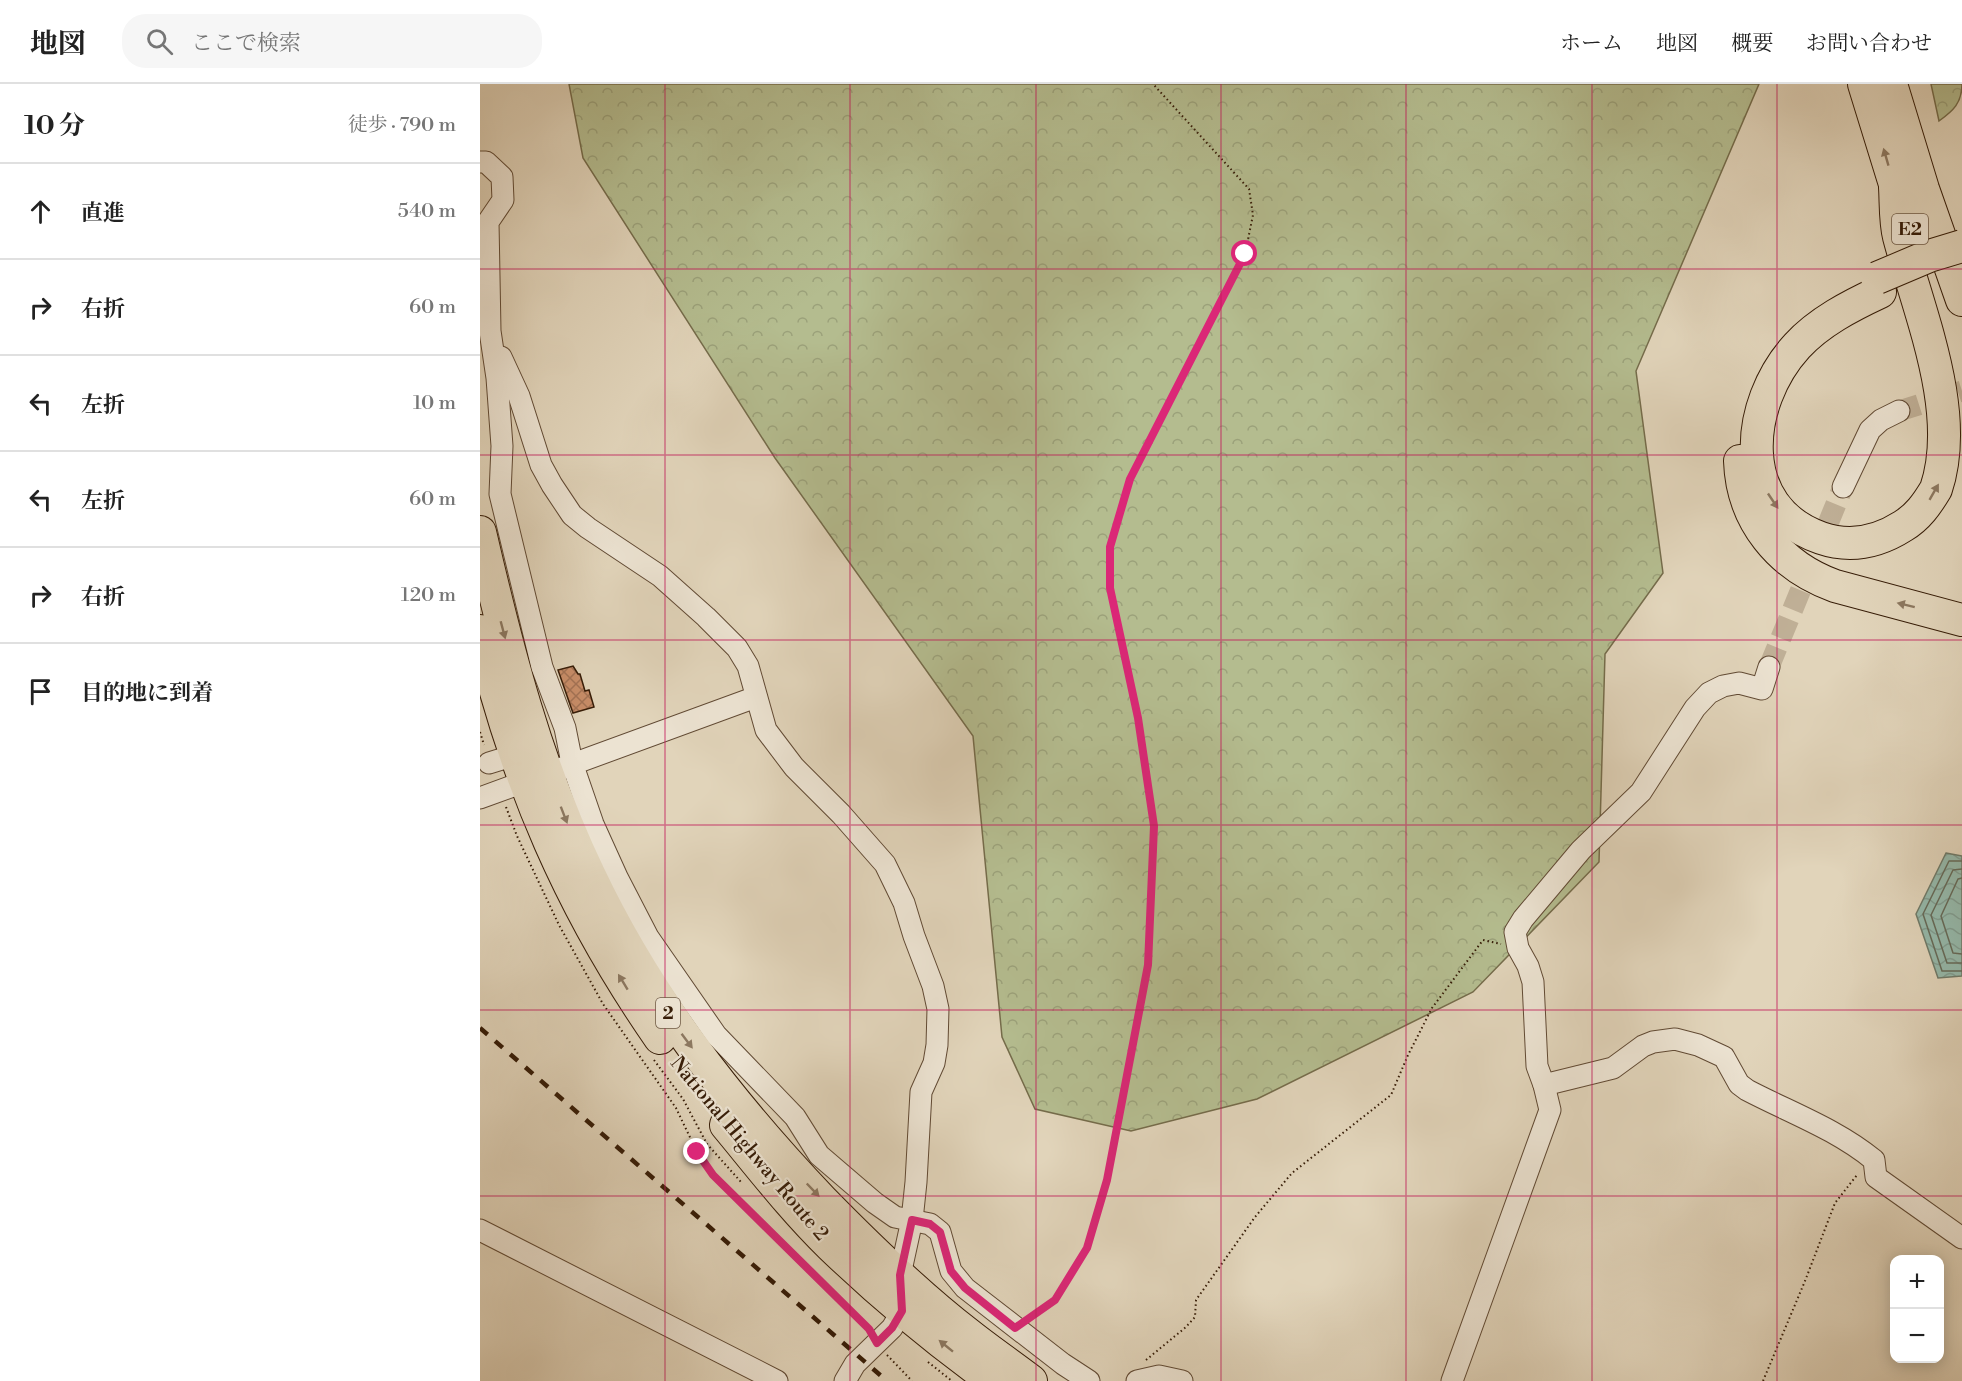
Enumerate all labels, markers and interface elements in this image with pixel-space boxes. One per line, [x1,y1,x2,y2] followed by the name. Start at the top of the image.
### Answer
[122,14,542,68] search box
[143,25,176,58] icon: search
[30,27,86,62] text: 地図
[191,30,301,57] text: ここで検索
[1560,31,1623,57] text: ホーム
[1656,31,1698,57] text: 地図
[1731,31,1773,57] text: 概要
[1806,31,1932,57] text: お問い合わせ
[24,110,85,142] text: 10 分
[348,113,456,138] text: 徒歩 · 790 m
[1881,148,1890,166] one-way arrow
[24,195,57,228] icon: ahead
[398,199,456,224] text: 540 m
[81,200,125,227] text: 直進
[1892,214,1928,244] road number: E2
[1231,240,1257,266] route start
[24,291,57,324] icon: right
[409,295,456,320] text: 60 m
[81,296,125,323] text: 右折
[24,387,57,420] icon: left
[413,391,456,416] text: 10 m
[81,392,125,419] text: 左折
[24,483,57,516] icon: left
[1928,484,1938,501] one-way arrow
[409,487,456,512] text: 60 m
[81,488,125,515] text: 左折
[1767,493,1778,509] one-way arrow
[24,579,57,612] icon: right
[401,583,456,608] text: 120 m
[81,584,125,611] text: 右折
[1896,599,1915,609] one-way arrow
[499,621,508,639] one-way arrow
[24,675,57,708] icon: arrive
[81,680,213,707] text: 目的地に到着
[560,806,569,824] one-way arrow
[617,974,628,990] one-way arrow
[656,998,680,1028] road number: 2
[681,1032,693,1048] one-way arrow
[664,1052,833,1246] street label: National Highway Route 2
[683,1138,709,1164] route end
[805,1182,819,1196] one-way arrow
[1890,1255,1944,1363] map controls
[1890,1255,1944,1309] button: +
[1890,1309,1944,1363] button: −
[938,1341,953,1353] one-way arrow

